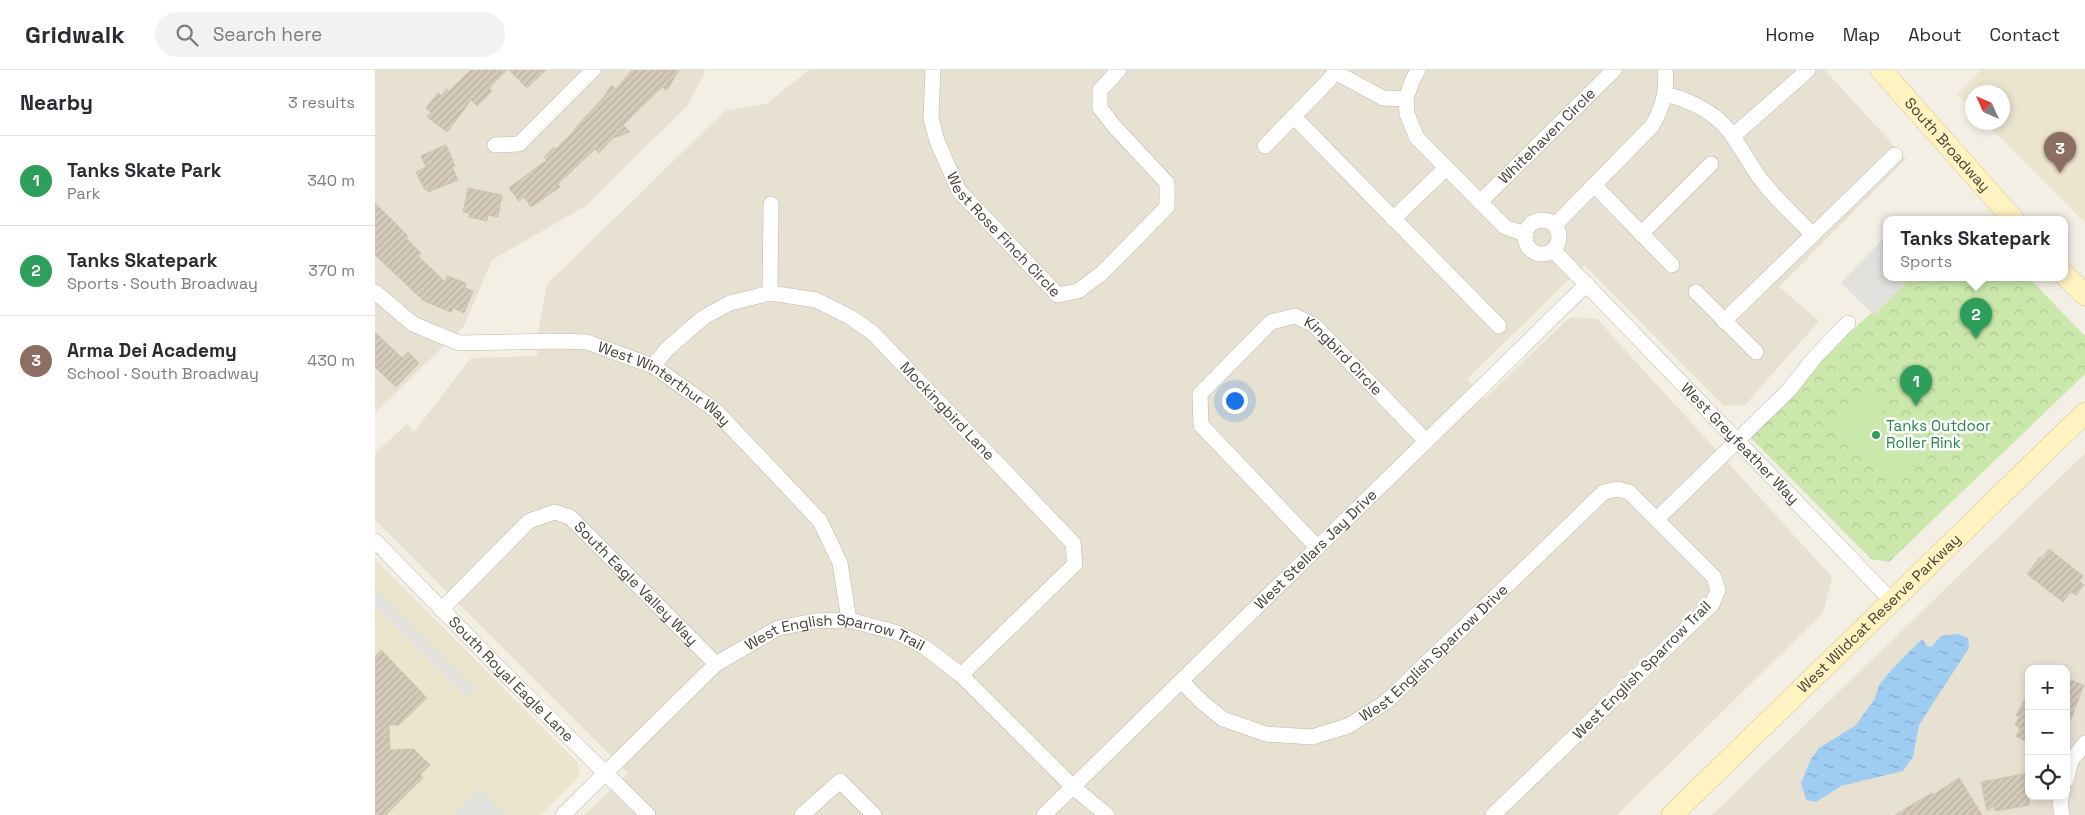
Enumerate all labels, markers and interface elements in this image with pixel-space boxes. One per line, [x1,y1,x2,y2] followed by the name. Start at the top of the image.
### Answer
[155,12,505,57] search box
[25,19,125,50] text: Gridwalk
[173,21,201,49] icon: search
[213,22,322,47] text: Search here
[1766,23,1815,46] text: Home
[1843,23,1880,46] text: Map
[1908,23,1962,46] text: About
[1990,23,2060,46] text: Contact
[1494,84,1599,188] street label: Whitehaven Circle
[1965,85,2010,130] north arrow
[20,89,93,116] text: Nearby
[288,92,355,113] text: 3 results
[1901,93,1995,196] street label: South Broadway
[2044,132,2076,173] pin: 3
[67,158,221,183] text: Tanks Skate Park
[943,169,1065,301] street label: West Rose Finch Circle
[32,170,40,191] text: 1
[307,170,355,191] text: 340 m
[67,183,100,204] text: Park
[1883,216,2068,281] popup
[1900,226,2051,251] text: Tanks Skatepark
[67,248,217,273] text: Tanks Skatepark
[1900,251,1952,272] text: Sports
[31,260,41,281] text: 2
[308,260,355,281] text: 370 m
[67,273,258,294] text: Sports · South Broadway
[1960,298,1992,339] pin: 2
[1301,312,1387,399] street label: Kingbird Circle
[595,337,735,430] street label: West Winterthur Way
[67,338,237,363] text: Arma Dei Academy
[31,350,41,371] text: 3
[307,350,355,371] text: 430 m
[896,357,999,464] street label: Mockingbird Lane
[67,363,259,384] text: School · South Broadway
[1900,365,1932,406] pin: 1
[1677,378,1803,508] street label: West Greyfeather Way
[1222,388,1248,414] your location
[1886,416,1991,452] place label: Tanks Outdoor Roller Rink
[1870,429,1882,441] marker: Tanks Outdoor Roller Rink
[1250,485,1381,613] street label: West Stellars Jay Drive
[570,517,702,649] street label: South Eagle Valley Way
[1793,529,1964,697] street label: West Wildcat Reserve Parkway
[1356,580,1512,725] street label: West English Sparrow Drive
[1568,596,1715,743] street label: West English Sparrow Trail
[741,609,928,655] text: West English Sparrow Trail
[445,612,578,746] street label: South Royal Eagle Lane
[740,641,928,659] street label: West English Sparrow Trail
[2025,665,2070,800] map controls
[2025,665,2070,710] button: +
[2025,710,2070,755] button: −
[2025,755,2070,800] button: locate

